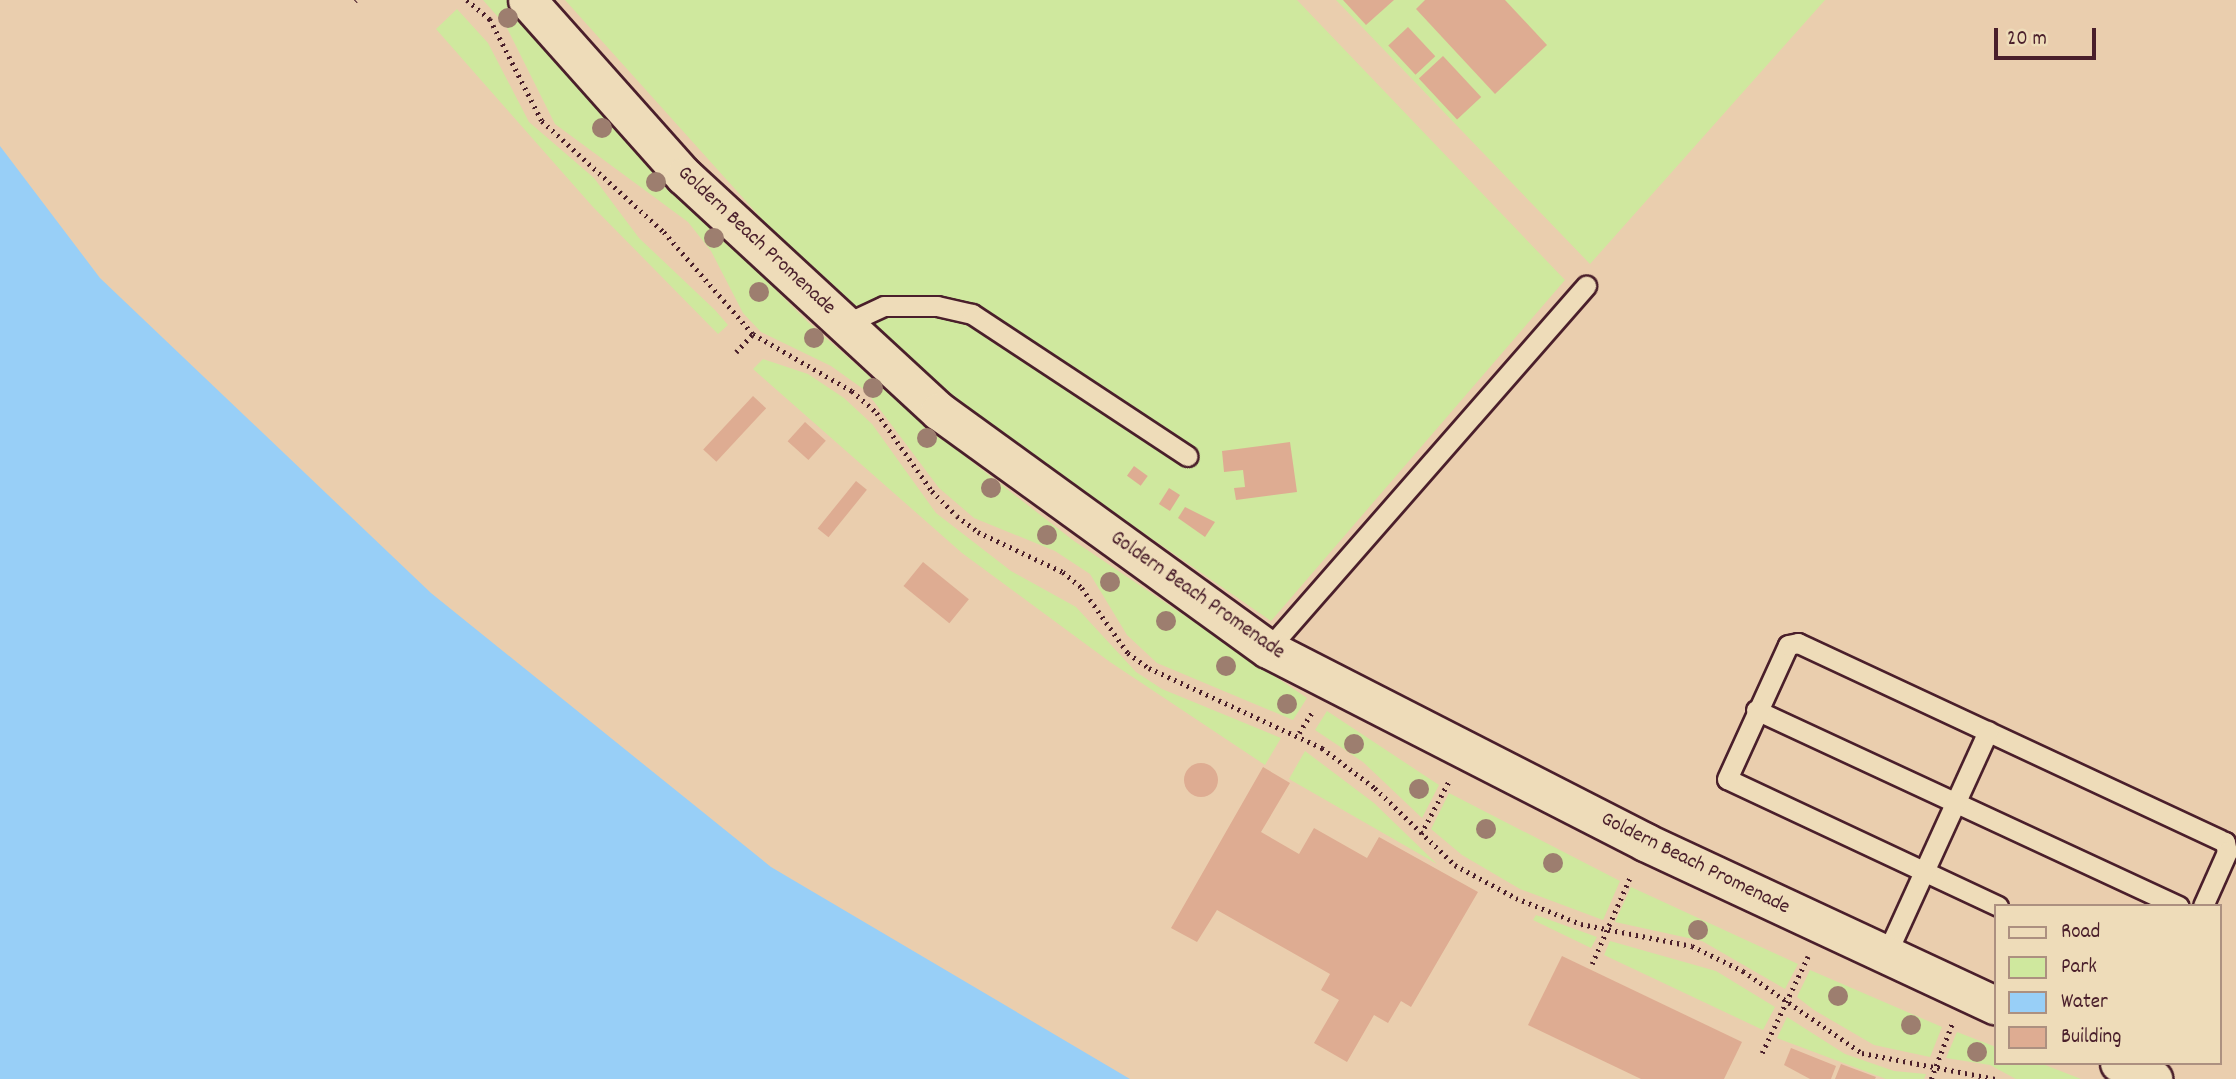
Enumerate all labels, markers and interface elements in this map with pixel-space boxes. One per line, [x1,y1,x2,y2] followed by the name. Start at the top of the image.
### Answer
[1998,14,2100,58] scale bar
[2007,25,2047,55] text: 20 m
[672,161,840,321] street label: Goldern Beach Promenade
[1105,526,1289,666] street label: Goldern Beach Promenade
[1596,807,1794,921] street label: Goldern Beach Promenade
[1994,904,2222,1065] legend
[2061,918,2100,948] text: Road
[2061,953,2097,983] text: Park
[2061,988,2108,1018] text: Water
[2061,1023,2121,1053] text: Building

